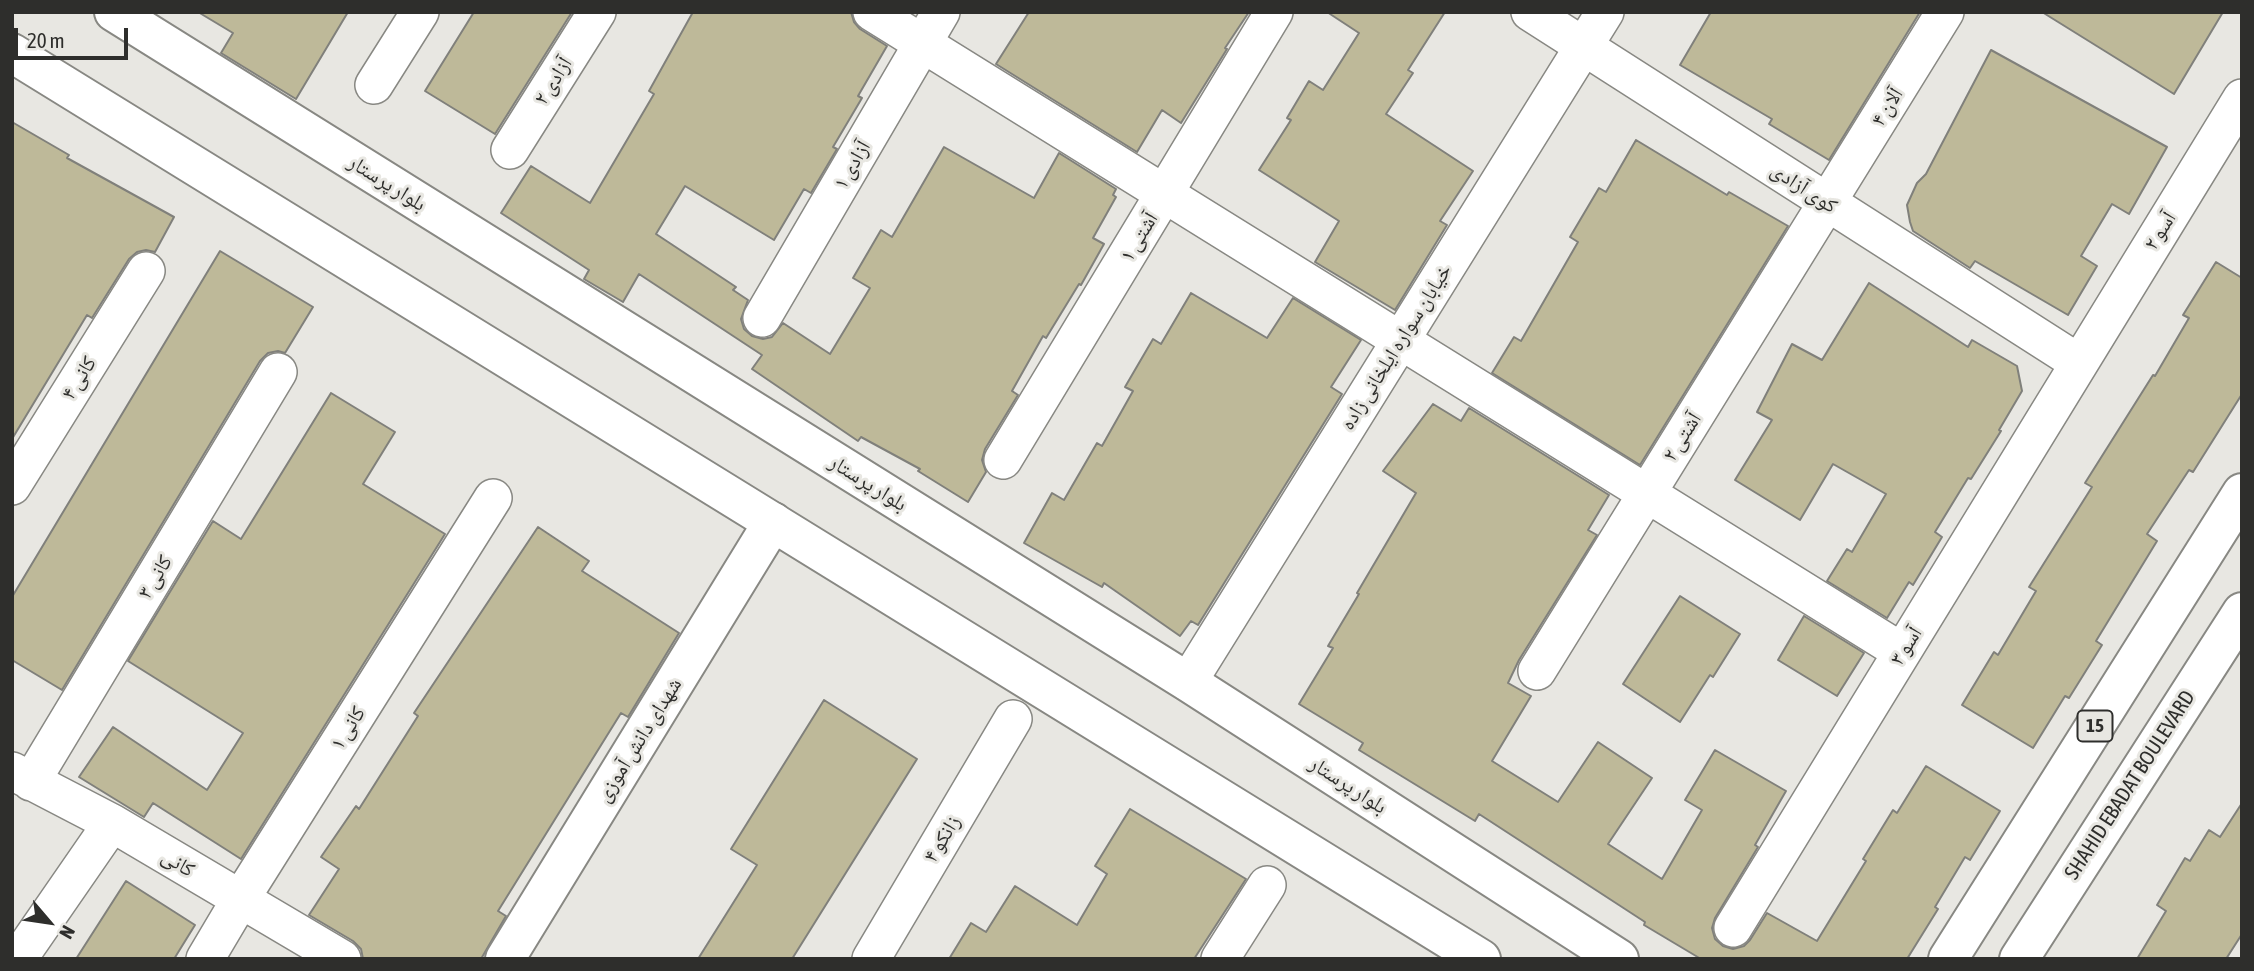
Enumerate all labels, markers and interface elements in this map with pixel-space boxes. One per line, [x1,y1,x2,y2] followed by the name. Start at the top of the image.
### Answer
[18,14,131,58] scale bar
[27,28,65,52] text: 20 m
[529,52,577,110] street label: آزادی ۲
[1866,83,1908,131] street label: آلان ۴
[828,136,876,194] street label: آزادی ۱
[343,149,431,217] street label: بلوار پرستار
[1766,157,1842,219] street label: کوی آزادی
[2138,207,2182,255] street label: آسو ۲
[1115,208,1163,266] street label: آشتی ۱
[1335,259,1457,435] street label: خیابان سواره ایلخانی زاده
[56,352,102,404] street label: کانی ۴
[1657,408,1707,466] street label: آشتی ۲
[824,449,912,517] street label: بلوار پرستار
[132,551,178,603] street label: کانی ۳
[1884,622,1928,670] street label: آسو ۳
[591,673,687,807] street label: شهدای دانش آموزی
[2059,686,2201,884] street label: SHAHID EBADAT BOULEVARD
[325,702,371,754] street label: کانی ۱
[2078,710,2112,741] road number: 15
[1305,751,1391,819] street label: بلوار پرستار
[918,811,966,867] street label: زانکو ۴
[157,843,199,883] street label: کانی
[14,887,84,957] north arrow
[55,922,80,942] text: N

